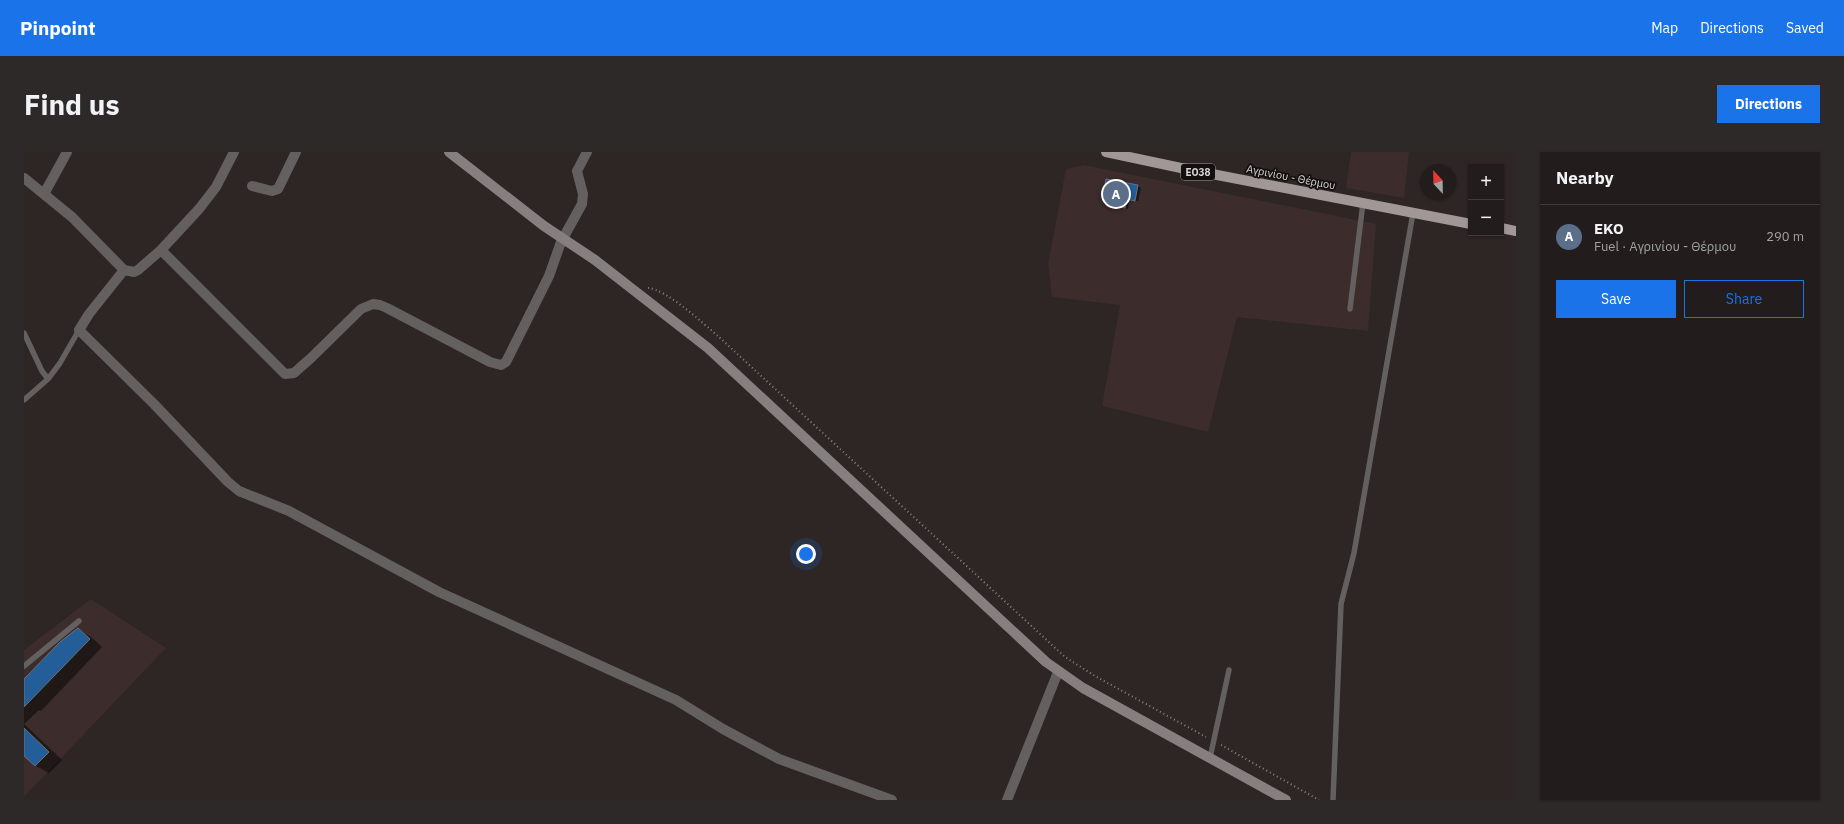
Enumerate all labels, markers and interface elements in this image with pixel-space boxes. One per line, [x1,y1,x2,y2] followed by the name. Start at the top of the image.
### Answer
[20,16,96,40] text: Pinpoint
[1651,19,1678,37] text: Map
[1700,19,1764,37] text: Directions
[1786,19,1824,37] text: Saved
[1717,85,1820,123] button: Directions
[24,86,120,123] text: Find us
[1245,161,1337,193] street label: Αγρινίου - Θέρμου
[1181,164,1215,180] road number: ΕΟ38
[1420,164,1456,200] north arrow
[1468,164,1504,236] map controls
[1468,164,1504,200] button: +
[1556,167,1614,189] text: Nearby
[1103,179,1129,209] pin: A
[1468,200,1504,236] button: −
[1594,219,1624,238] text: EKO
[1565,228,1573,245] text: A
[1766,228,1804,245] text: 290 m
[1594,238,1736,255] text: Fuel · Αγρινίου - Θέρμου
[1556,280,1676,318] button: Save
[1684,280,1804,318] button: Share
[796,544,816,564] your location

